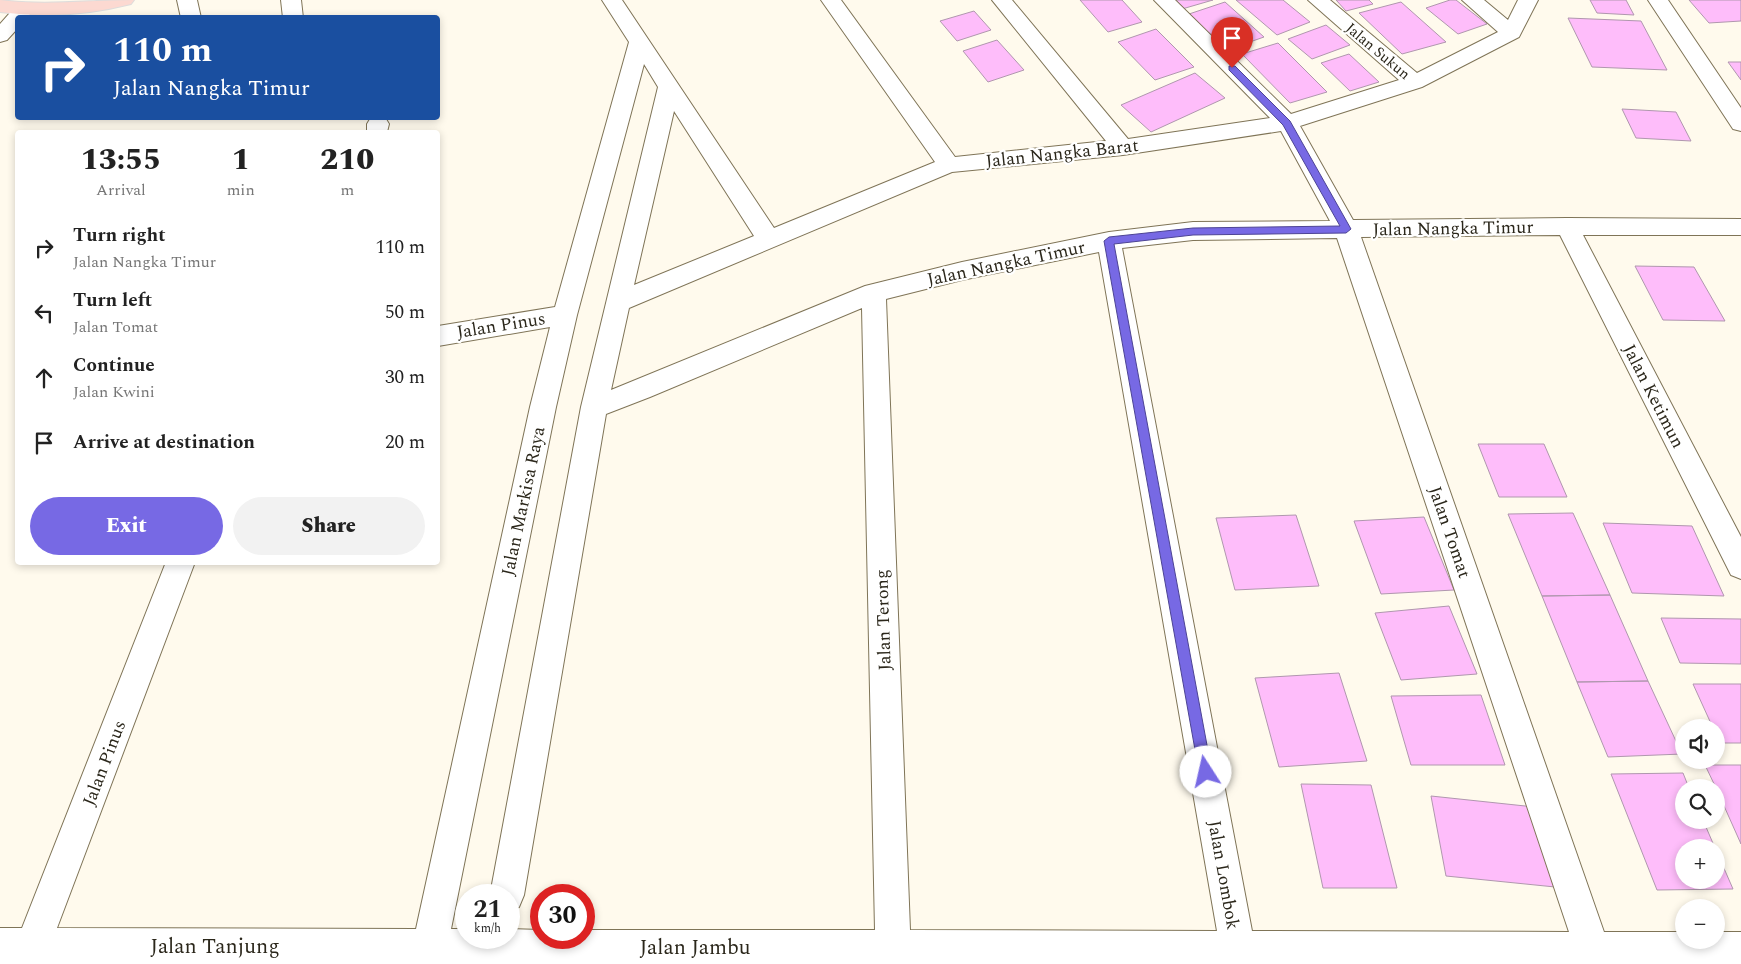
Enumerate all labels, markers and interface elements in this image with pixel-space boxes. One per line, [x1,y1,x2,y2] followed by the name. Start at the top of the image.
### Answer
[1211,17,1253,68] pin
[1340,17,1415,86] street label: Jalan Sukun
[113,24,212,77] text: 110 m
[1218,24,1246,52] icon: arrive
[30,35,95,100] icon: right
[113,72,310,105] text: Jalan Nangka Timur
[984,132,1140,175] street label: Jalan Nangka Barat
[81,137,161,183] text: 13:55
[232,137,250,183] text: 1
[320,137,374,183] text: 210
[96,178,146,202] text: Arrival
[227,178,255,202] text: min
[340,178,354,202] text: m
[1372,214,1534,243] street label: Jalan Nangka Timur
[73,221,166,250] text: Turn right
[375,233,425,262] text: 110 m
[30,234,58,262] icon: right
[925,234,1088,293] street label: Jalan Nangka Timur
[73,250,216,274] text: Jalan Nangka Timur
[73,286,152,315] text: Turn left
[385,298,425,327] text: 50 m
[30,299,58,327] icon: left
[455,305,548,346] street label: Jalan Pinus
[73,315,158,339] text: Jalan Tomat
[1616,339,1691,453] street label: Jalan Ketimun
[73,351,155,380] text: Continue
[385,363,425,392] text: 30 m
[30,364,58,392] icon: ahead
[73,380,155,404] text: Jalan Kwini
[494,424,553,578] street label: Jalan Markisa Raya
[73,428,255,457] text: Arrive at destination
[385,428,425,457] text: 20 m
[30,429,58,457] icon: arrive
[1421,482,1478,582] street label: Jalan Tomat
[30,497,223,555] button: Exit
[233,497,425,555] button: Share
[868,569,899,671] street label: Jalan Terong
[76,716,133,810] street label: Jalan Pinus
[1675,719,1725,949] map controls
[1675,719,1725,769] button: sound
[1179,745,1231,797] position arrow
[1675,779,1725,829] button: search
[1201,818,1246,932] street label: Jalan Lombok
[1675,839,1725,889] button: +
[530,884,595,949] speed limit sign: 30
[473,891,502,929] text: 21
[1675,899,1725,949] button: −
[474,919,501,938] text: km/h
[150,931,280,963] street label: Jalan Tanjung
[640,932,751,964] street label: Jalan Jambu

